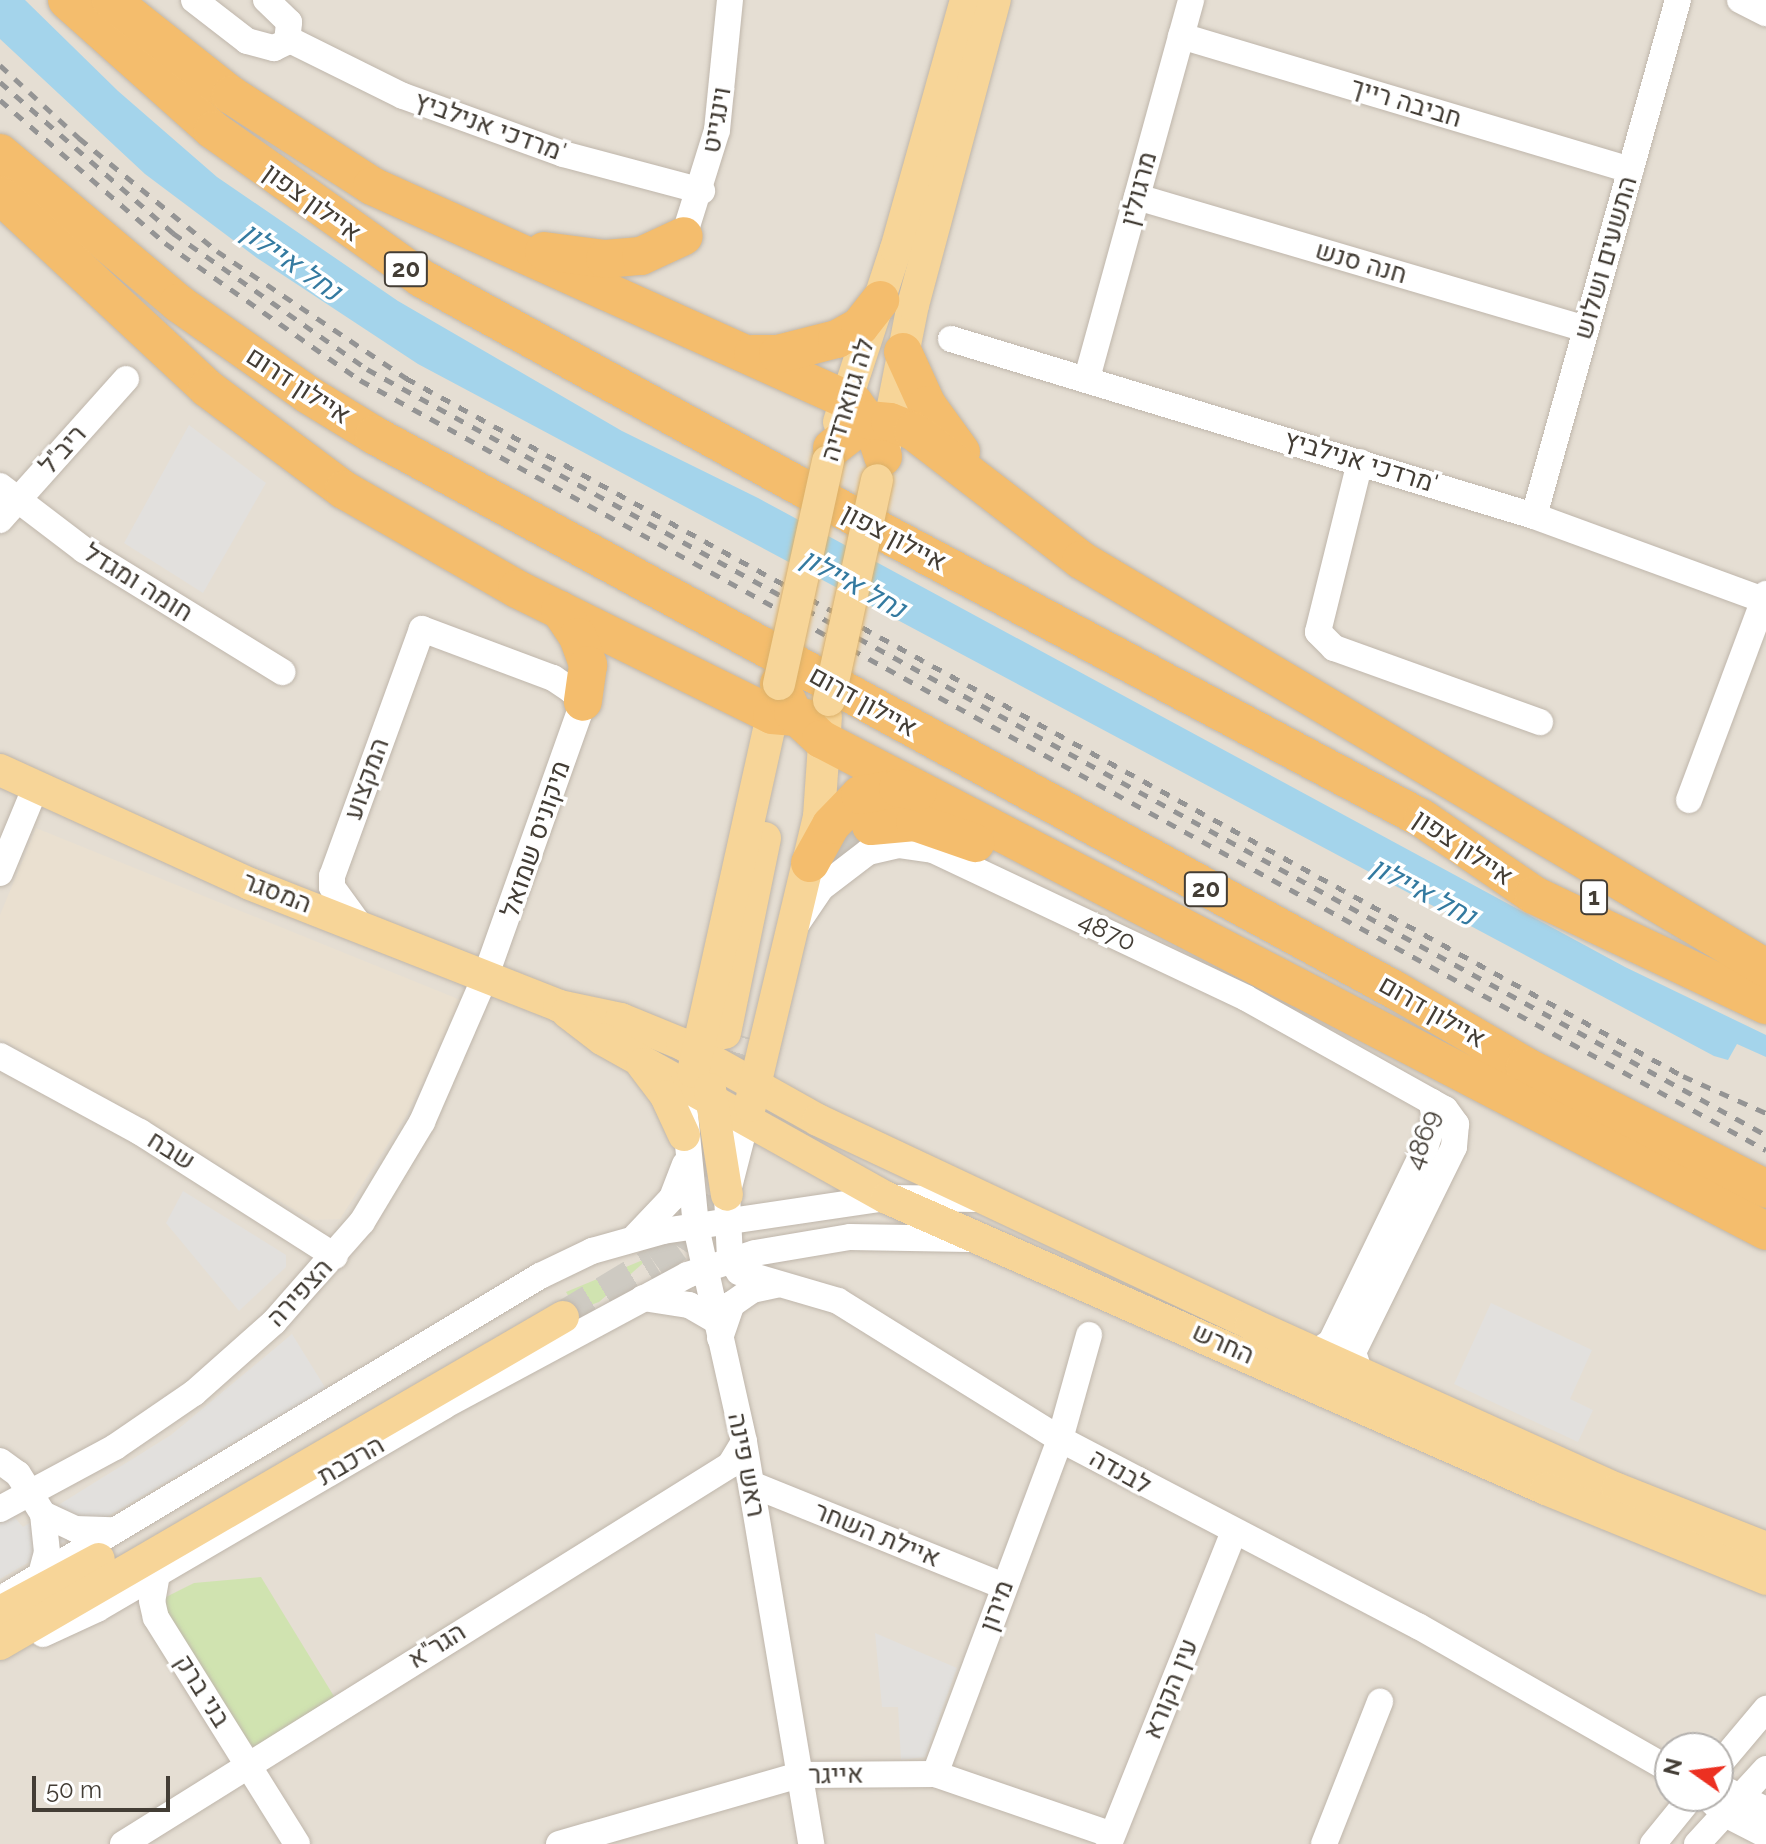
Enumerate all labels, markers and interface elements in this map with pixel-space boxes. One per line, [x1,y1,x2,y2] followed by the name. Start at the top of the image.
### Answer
[1347,71,1465,135] street label: חביבה רייך
[696,84,738,156] street label: וינגייט
[410,85,570,169] street label: מרדכי אנילביץ'
[1114,148,1164,230] street label: מרגולין
[257,157,367,249] street label: איילון צפון
[1568,173,1644,343] street label: התשעים ושלוש
[235,216,347,308] water label: נחל איילון
[1312,235,1410,291] street label: חנה סנש
[382,249,430,289] road number: 20
[815,335,881,465] street label: לה גווארדיה
[240,341,356,431] street label: איילון דרום
[33,419,93,481] street label: ריב"ל
[1280,424,1442,500] street label: מרדכי אנילביץ'
[837,498,951,578] street label: איילון צפון
[78,537,198,629] street label: חומה ומגדל
[795,542,911,626] water label: נחל איילון
[804,660,922,744] street label: איילון דרום
[338,734,396,824] street label: המקצוע
[495,757,577,921] street label: מיקוניס שמואל
[1407,803,1519,893] street label: איילון צפון
[1365,850,1481,934] water label: נחל איילון
[238,866,316,920] street label: המסגר
[1182,869,1230,909] road number: 20
[1580,877,1608,917] road number: 1
[1074,905,1140,959] street label: 4870
[1373,969,1491,1055] street label: איילון דרום
[1398,1106,1448,1174] street label: 4869
[141,1124,201,1178] street label: שבח
[261,1252,339,1334] street label: הצפירה
[1187,1317,1259,1371] street label: החרש
[721,1410,771,1520] street label: ראש פינה
[312,1430,390,1492] street label: הרכבת
[1084,1443,1156,1501] street label: לבנדה
[809,1496,945,1574] street label: איילת השחר
[973,1576,1021,1636] street label: מירון
[402,1616,472,1676] street label: הגר"א
[1137,1634,1205,1744] street label: עין הקורא
[168,1649,236,1733] street label: בני ברק
[1654,1732,1734,1812] north arrow
[1658,1755,1687,1778] text: N
[808,1759,864,1791] street label: אייגר
[36,1760,174,1810] scale bar
[46,1775,102,1804] text: 50 m

